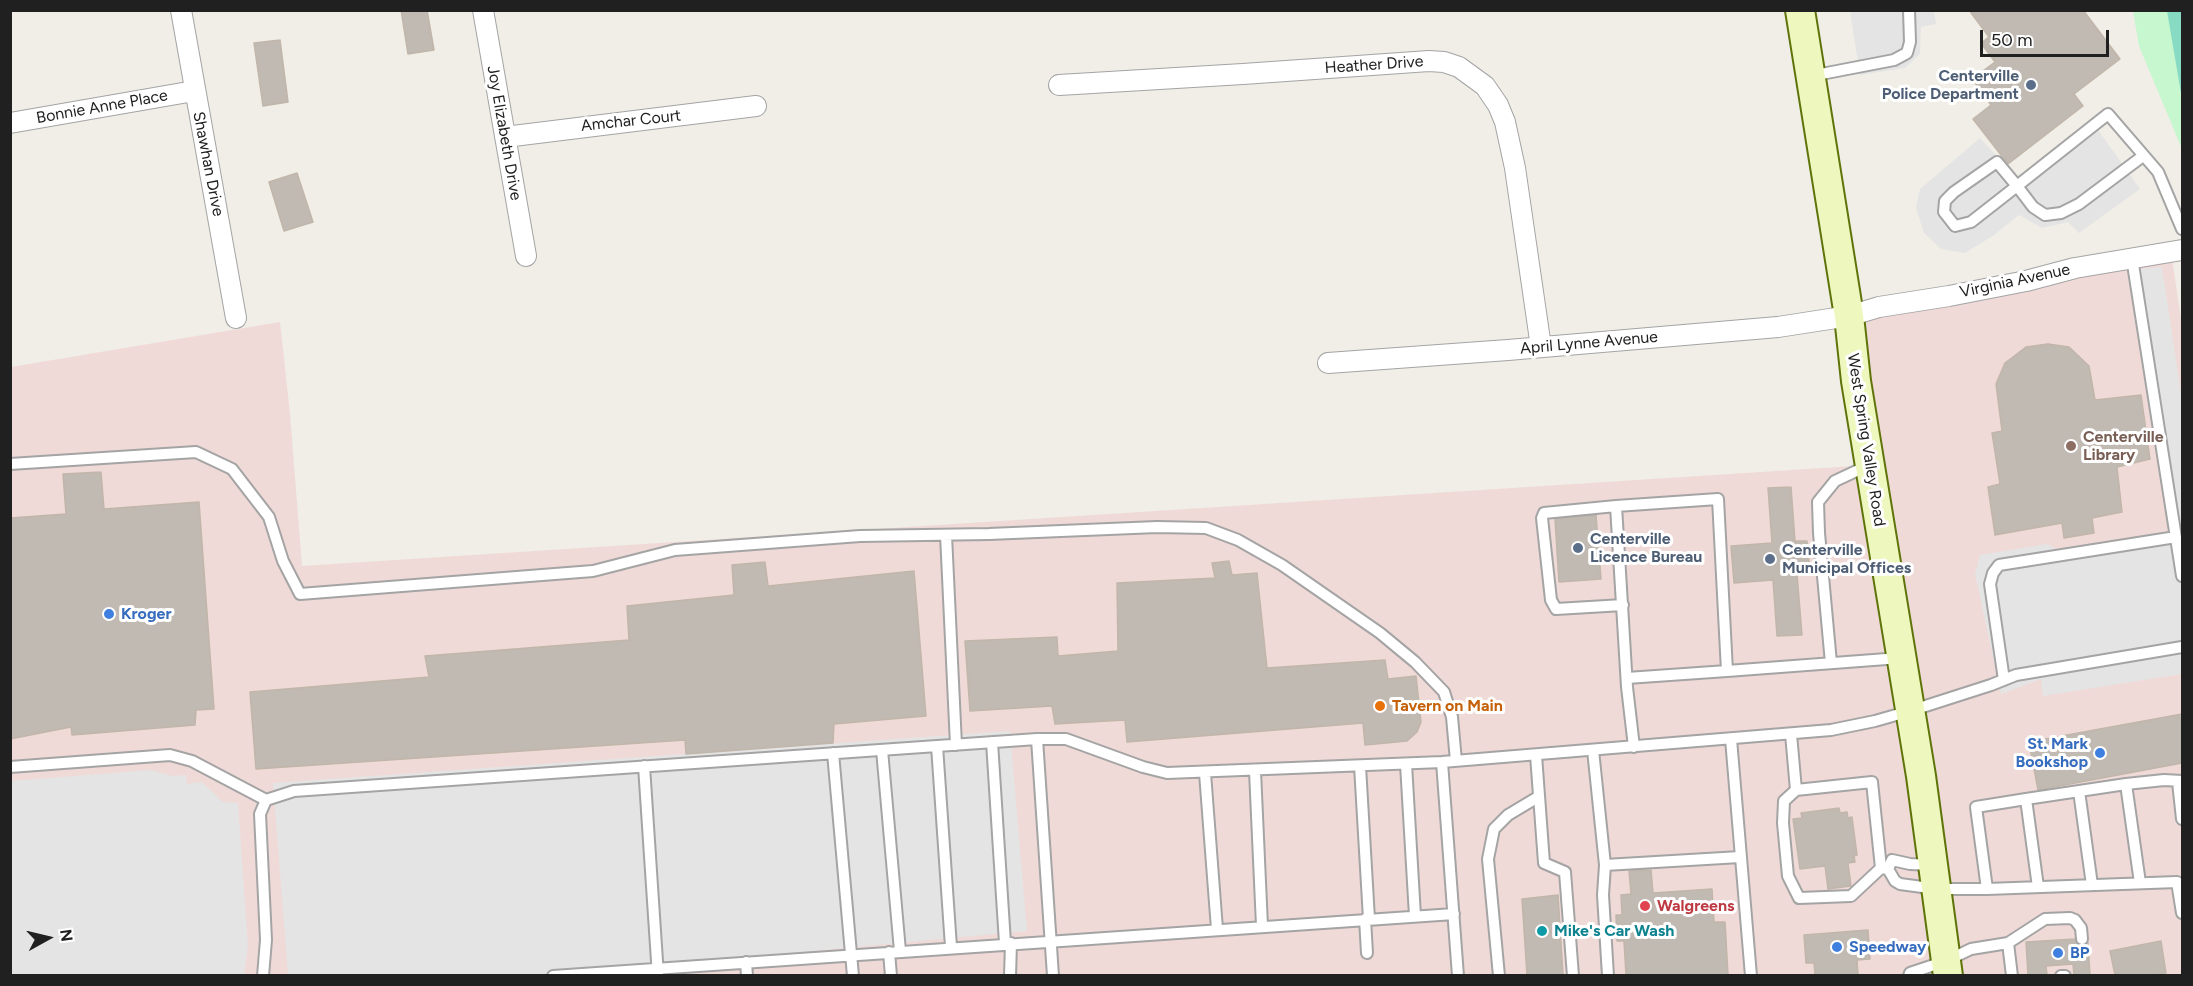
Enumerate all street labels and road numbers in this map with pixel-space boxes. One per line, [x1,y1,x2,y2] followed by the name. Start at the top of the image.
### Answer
[1324,52,1424,78] street label: Heather Drive
[483,64,525,202] street label: Joy Elizabeth Drive
[35,86,169,128] street label: Bonnie Anne Place
[580,106,682,136] street label: Amchar Court
[188,110,228,218] street label: Shawhan Drive
[1958,260,2072,302] street label: Virginia Avenue
[1519,327,1659,359] street label: April Lynne Avenue
[1843,352,1889,528] street label: West Spring Valley Road

